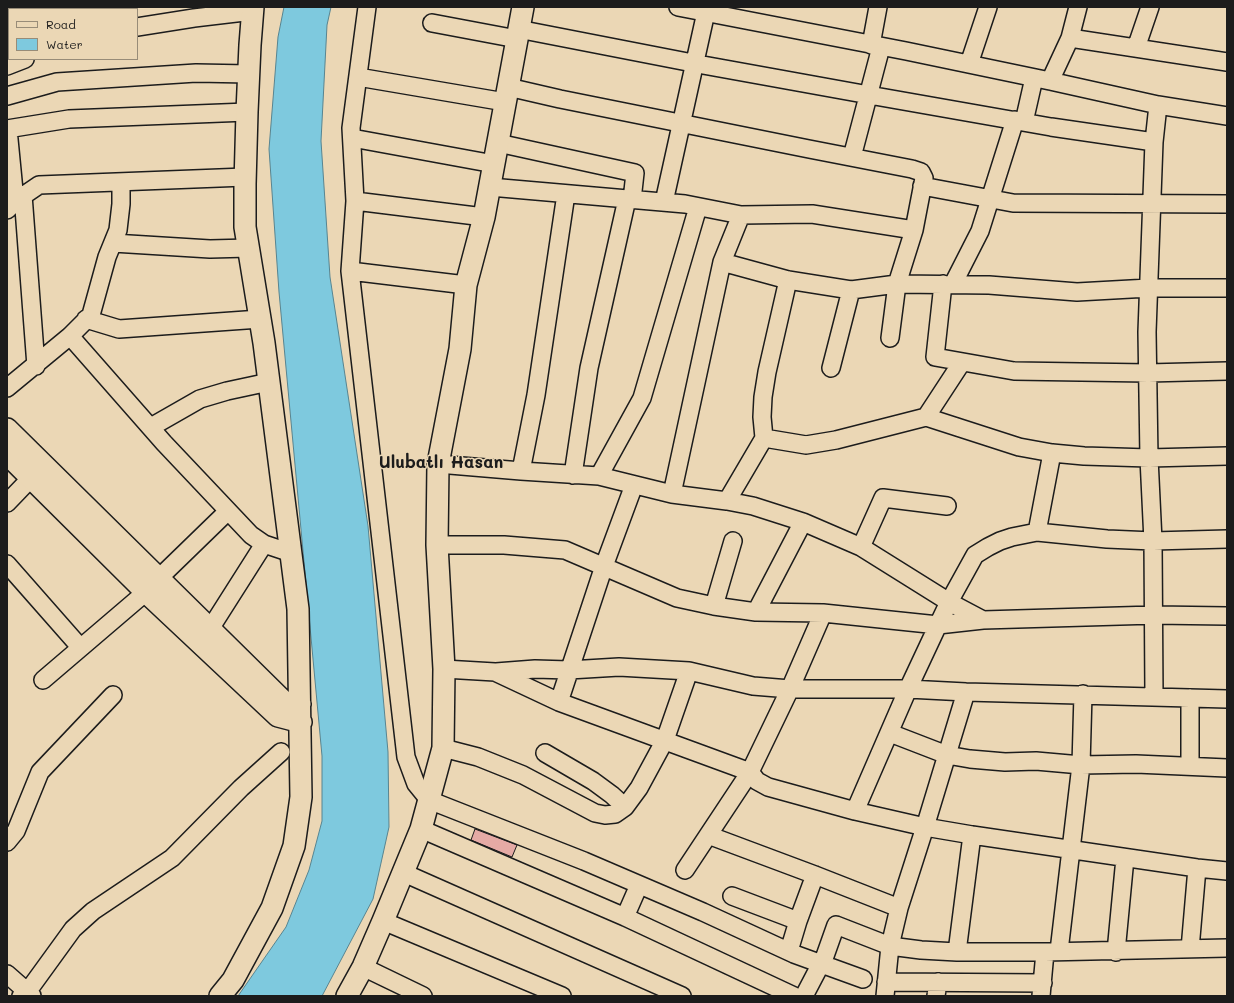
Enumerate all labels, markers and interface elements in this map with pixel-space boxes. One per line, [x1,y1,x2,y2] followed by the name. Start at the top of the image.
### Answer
[8,8,138,60] legend
[46,16,76,32] text: Road
[46,36,83,52] text: Water
[379,453,503,473] district label: Ulubatlı Hasan

